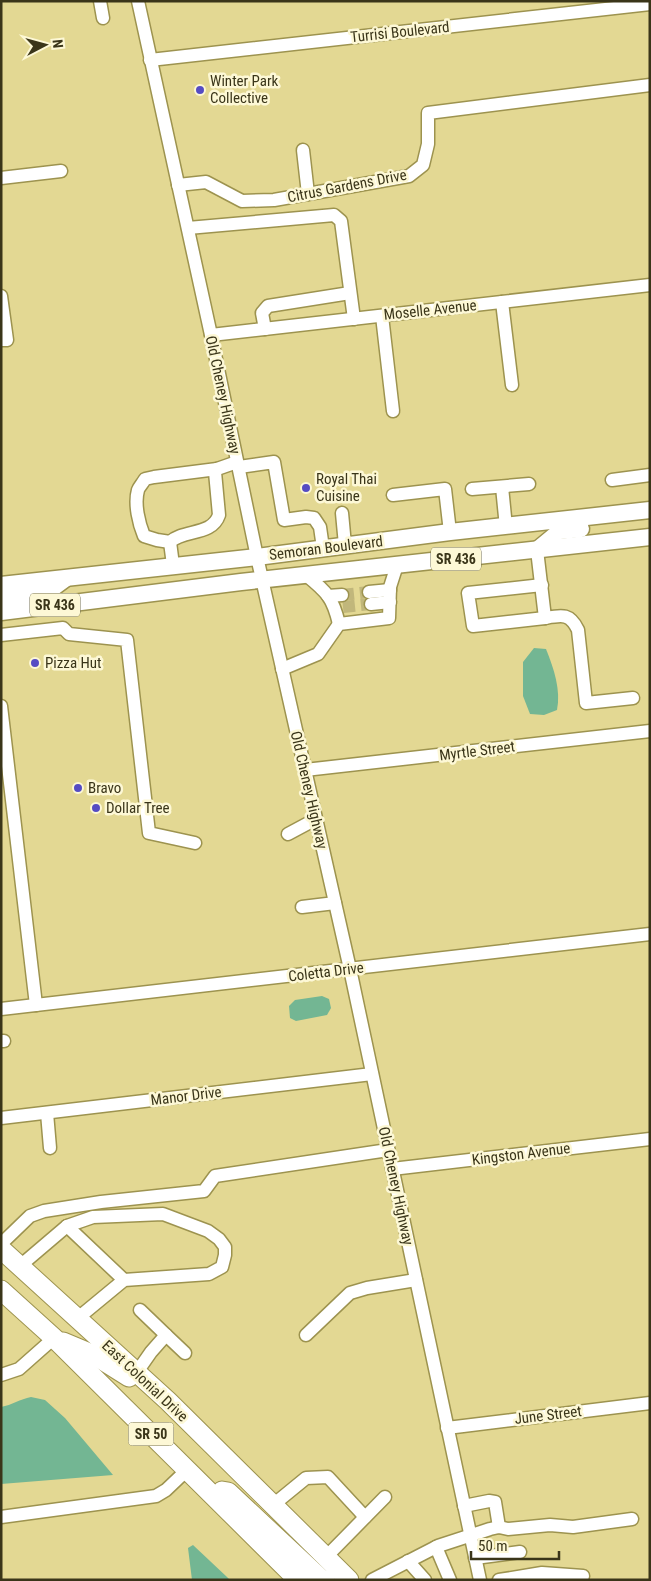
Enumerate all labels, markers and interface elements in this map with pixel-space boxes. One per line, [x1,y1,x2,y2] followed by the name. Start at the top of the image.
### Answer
[350,18,450,46] street label: Turrisi Boulevard
[20,20,70,70] north arrow
[50,39,66,49] text: N
[210,72,279,107] place label: Winter Park Collective
[194,84,206,96] marker: Winter Park Collective
[286,166,408,206] street label: Citrus Gardens Drive
[383,296,477,324] street label: Moselle Avenue
[202,334,244,456] street label: Old Cheney Highway
[316,470,377,505] place label: Royal Thai Cuisine
[300,482,312,494] marker: Royal Thai Cuisine
[268,532,384,564] street label: Semoran Boulevard
[431,548,481,570] road number: SR 436
[30,594,80,616] road number: SR 436
[45,654,102,672] place label: Pizza Hut
[29,657,41,669] marker: Pizza Hut
[287,729,331,851] street label: Old Cheney Highway
[438,737,516,765] street label: Myrtle Street
[88,779,121,797] place label: Bravo
[72,782,84,794] marker: Bravo
[106,799,170,817] place label: Dollar Tree
[90,802,102,814] marker: Dollar Tree
[287,958,365,986] street label: Coletta Drive
[150,1083,222,1109] street label: Manor Drive
[375,1125,417,1247] street label: Old Cheney Highway
[471,1139,571,1169] street label: Kingston Avenue
[98,1337,192,1425] street label: East Colonial Drive
[513,1402,583,1428] street label: June Street
[128,1422,174,1446] road number: SR 50
[471,1528,558,1560] scale bar
[478,1537,508,1555] text: 50 m

